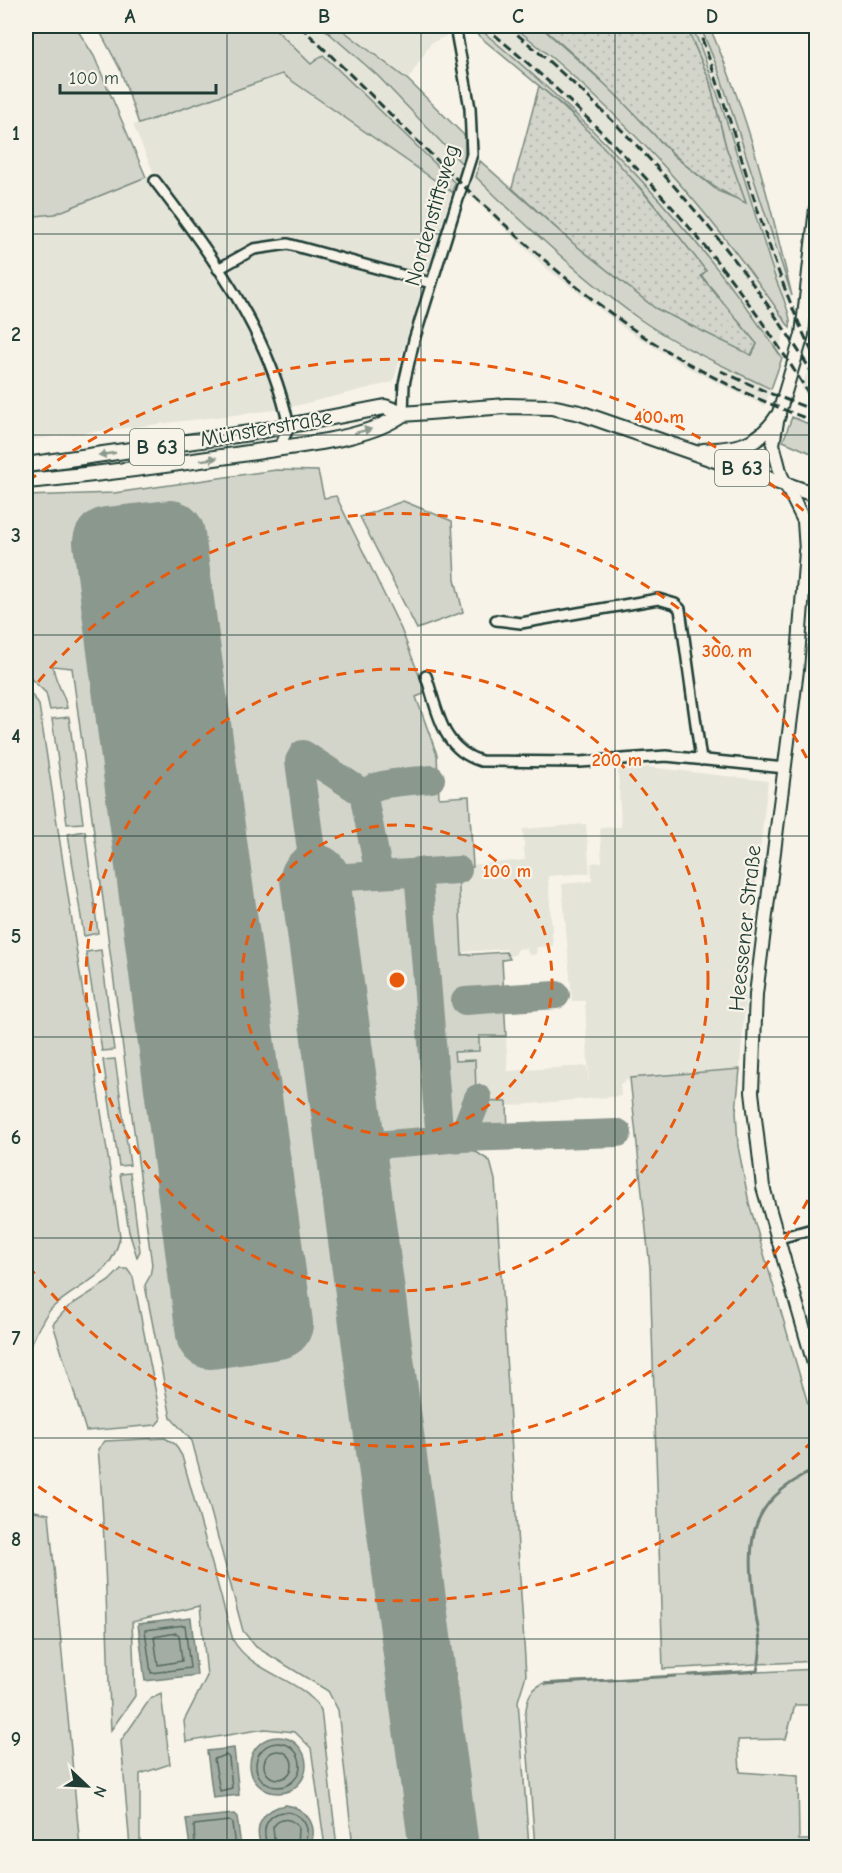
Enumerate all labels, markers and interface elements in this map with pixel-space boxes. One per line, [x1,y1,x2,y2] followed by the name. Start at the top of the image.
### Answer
[124,5,136,28] text: A
[318,5,330,28] text: B
[512,5,524,28] text: C
[706,5,718,28] text: D
[60,57,216,95] scale bar
[69,68,119,89] text: 100 m
[12,122,20,145] text: 1
[399,141,465,289] street label: Nordenstiftsweg
[11,323,21,346] text: 2
[198,404,334,452] street label: Münsterstraße
[634,407,684,428] text: 400 m
[354,425,373,435] one-way arrow
[130,429,184,465] road number: B 63
[97,449,116,458] one-way arrow
[715,450,769,486] road number: B 63
[199,454,218,463] one-way arrow
[11,524,21,547] text: 3
[702,641,752,662] text: 300 m
[11,725,21,748] text: 4
[592,750,642,771] text: 200 m
[723,844,767,1013] street label: Heessener Straße
[483,861,531,882] text: 100 m
[11,925,21,948] text: 5
[387,970,407,990] centre of rings
[11,1126,21,1149] text: 6
[12,1327,21,1350] text: 7
[11,1528,21,1551] text: 8
[11,1728,21,1751] text: 9
[57,1756,117,1816] north arrow
[90,1783,110,1800] text: N

